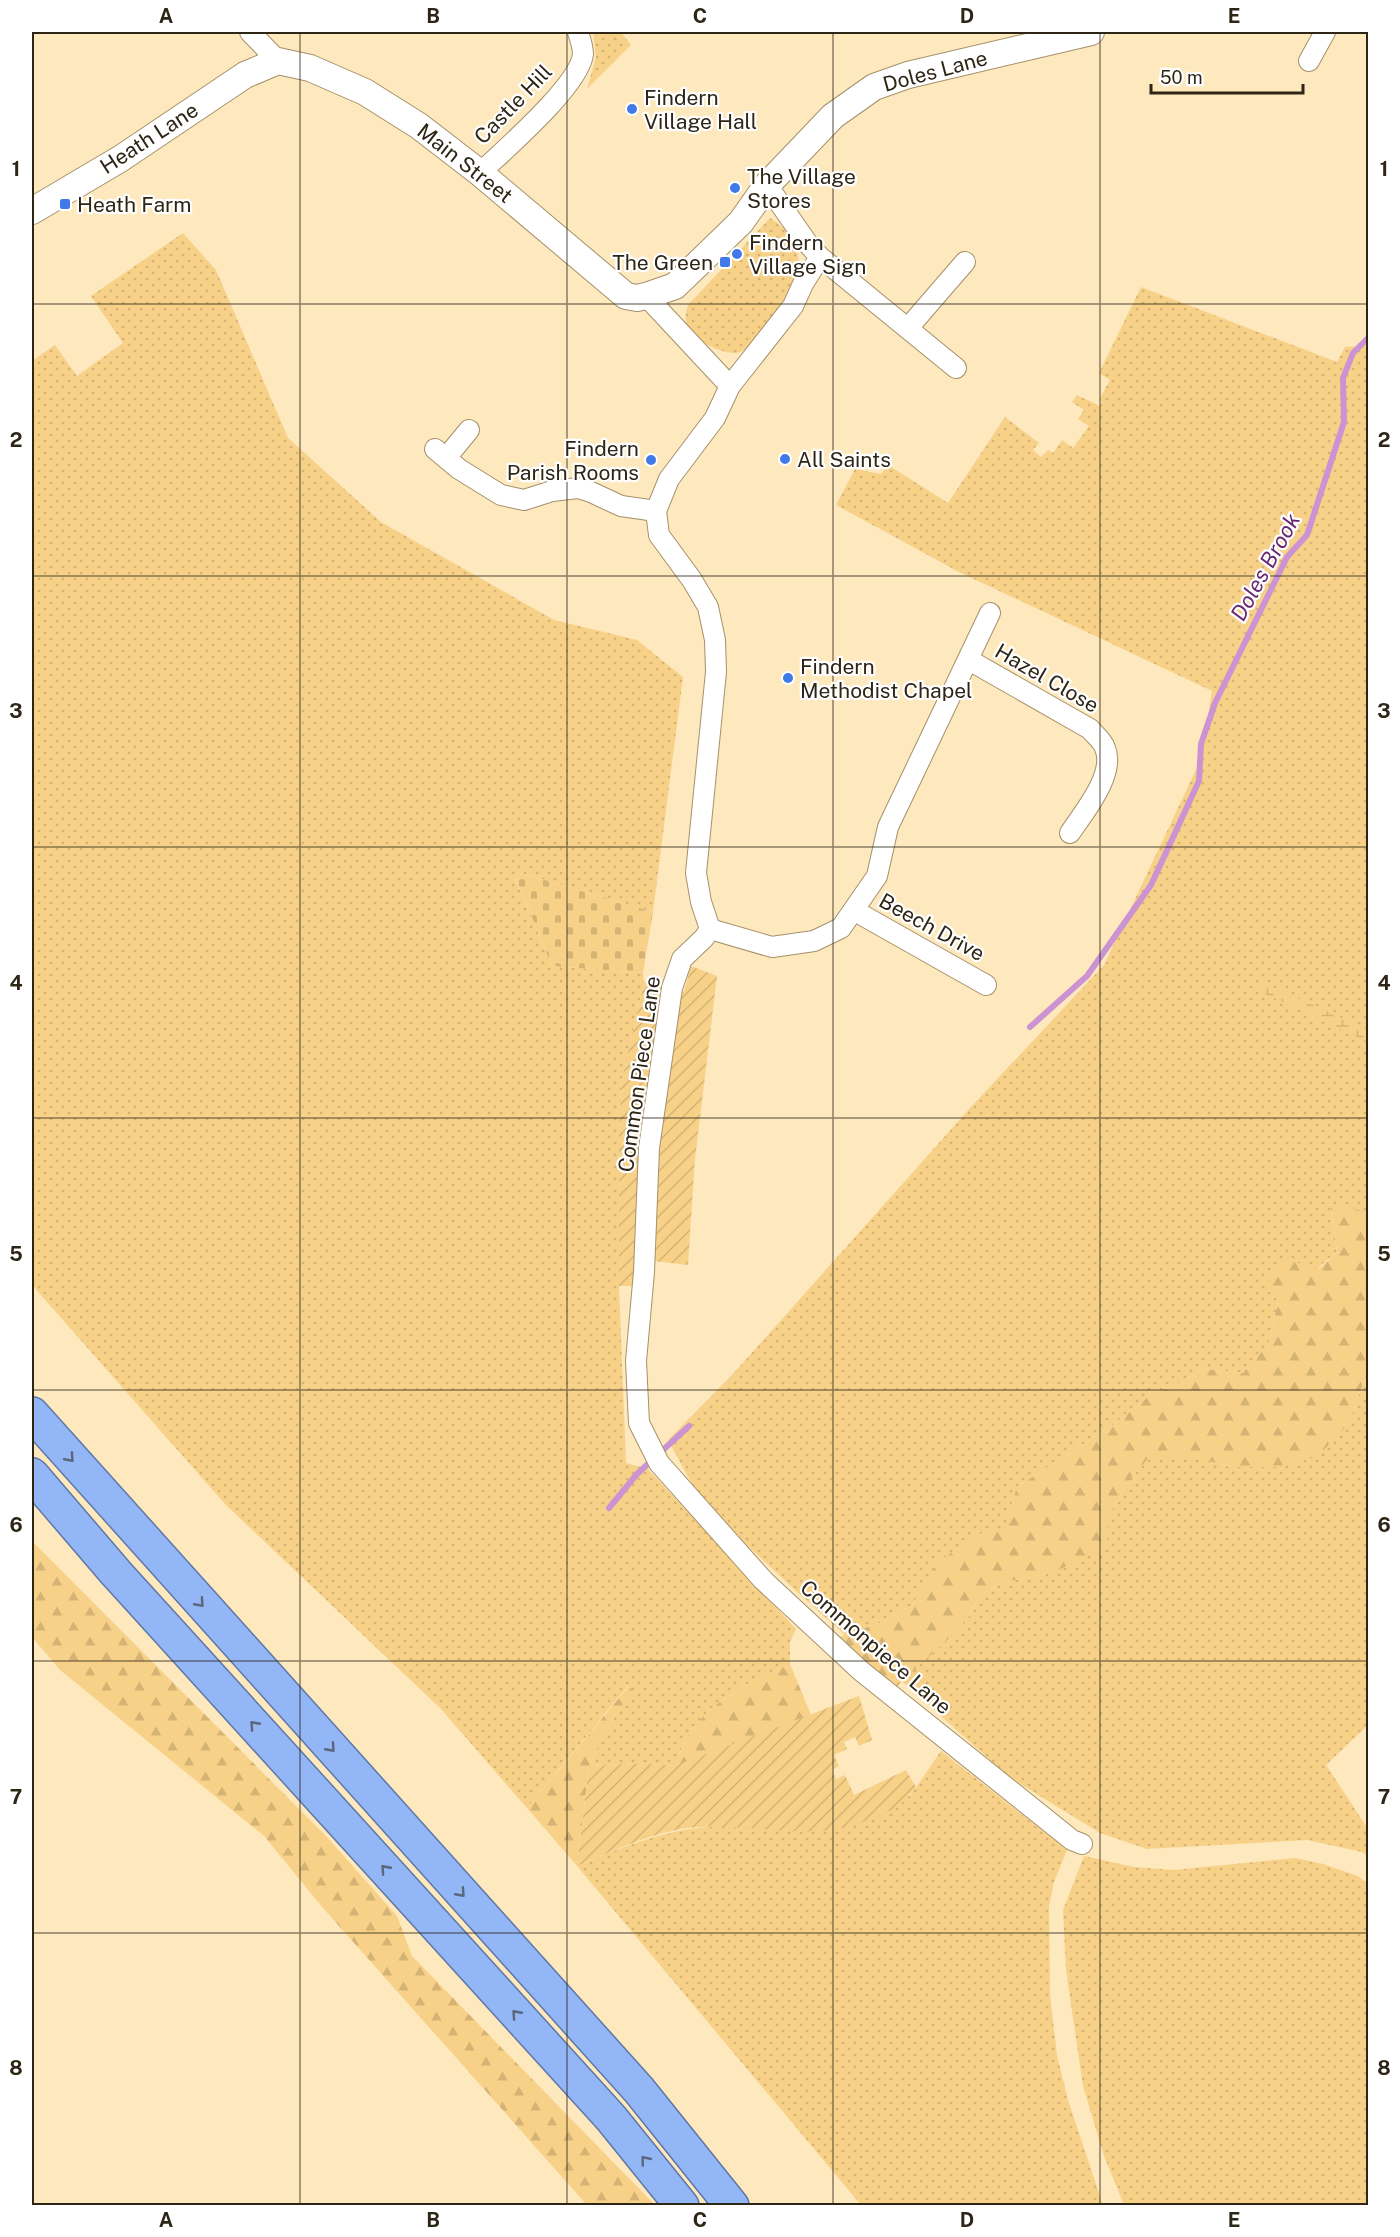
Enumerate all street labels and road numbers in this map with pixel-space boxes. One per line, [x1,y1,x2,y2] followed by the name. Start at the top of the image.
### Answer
[880,45,990,97] street label: Doles Lane
[469,59,557,149] street label: Castle Hill
[95,97,203,179] street label: Heath Lane
[412,118,518,208] street label: Main Street
[991,638,1103,718] street label: Hazel Close
[875,888,989,966] street label: Beech Drive
[613,974,665,1174] street label: Common Piece Lane
[795,1575,957,1719] street label: Commonpiece Lane

